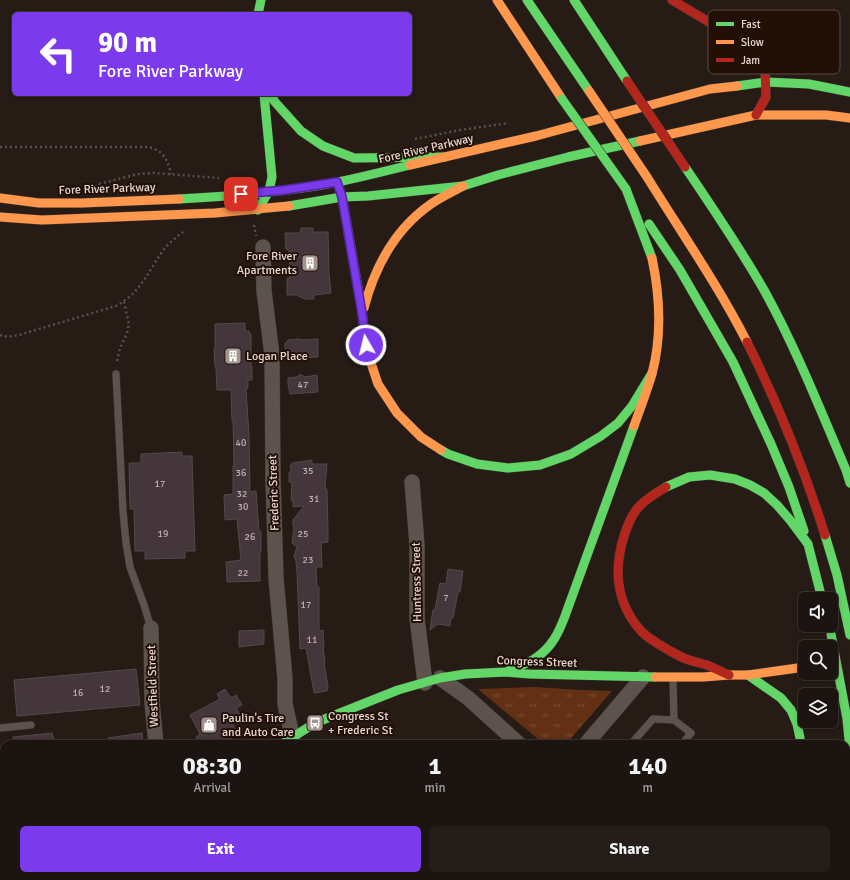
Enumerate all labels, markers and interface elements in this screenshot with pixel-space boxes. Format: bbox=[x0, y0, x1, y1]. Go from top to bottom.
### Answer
legend bbox=[708, 10, 840, 74]
text: Fast bbox=[741, 18, 761, 31]
text: 90 m bbox=[98, 26, 157, 60]
icon: left bbox=[32, 28, 84, 80]
text: Slow bbox=[741, 36, 764, 49]
text: Jam bbox=[741, 54, 760, 67]
text: Fore River Parkway bbox=[98, 60, 243, 82]
street label: Fore River Parkway bbox=[377, 131, 475, 167]
pin bbox=[224, 177, 258, 211]
street label: Fore River Parkway bbox=[58, 180, 156, 198]
icon: arrive bbox=[230, 183, 252, 205]
place label: Fore River Apartments bbox=[237, 249, 298, 278]
building icon: Fore River Apartments bbox=[300, 253, 320, 273]
position arrow bbox=[345, 324, 387, 366]
building icon: Logan Place bbox=[223, 346, 243, 366]
place label: Logan Place bbox=[246, 349, 308, 364]
house number: 47 bbox=[298, 379, 308, 391]
house number: 40 bbox=[236, 437, 246, 449]
street label: Frederic Street bbox=[265, 455, 283, 531]
house number: 35 bbox=[303, 465, 313, 477]
house number: 36 bbox=[236, 467, 246, 479]
house number: 17 bbox=[155, 478, 165, 490]
house number: 32 bbox=[237, 488, 247, 500]
house number: 31 bbox=[309, 493, 319, 505]
house number: 30 bbox=[238, 501, 248, 513]
house number: 19 bbox=[158, 528, 168, 540]
house number: 25 bbox=[298, 528, 308, 540]
house number: 26 bbox=[245, 531, 255, 543]
street label: Huntress Street bbox=[409, 542, 425, 622]
house number: 23 bbox=[303, 554, 313, 566]
house number: 22 bbox=[238, 567, 248, 579]
house number: 7 bbox=[443, 592, 449, 604]
map controls bbox=[798, 592, 838, 728]
button: sound bbox=[798, 592, 838, 632]
house number: 17 bbox=[301, 599, 311, 611]
house number: 11 bbox=[307, 634, 317, 646]
button: search bbox=[798, 640, 838, 680]
street label: Westfield Street bbox=[144, 645, 162, 727]
street label: Congress Street bbox=[496, 653, 578, 671]
house number: 12 bbox=[100, 683, 110, 695]
house number: 16 bbox=[73, 687, 83, 699]
button: layers bbox=[798, 688, 838, 728]
place label: Congress St + Frederic St bbox=[328, 709, 393, 738]
place label: Paulin's Tire and Auto Care bbox=[222, 711, 294, 740]
bus stop icon: Congress St + Frederic St bbox=[305, 713, 325, 733]
shop icon: Paulin's Tire and Auto Care bbox=[199, 715, 219, 735]
text: 08:30 bbox=[183, 751, 242, 781]
text: 1 bbox=[429, 751, 441, 781]
text: 140 bbox=[628, 751, 667, 781]
text: Arrival bbox=[194, 780, 231, 796]
text: min bbox=[425, 780, 446, 796]
text: m bbox=[643, 780, 653, 796]
button: Exit bbox=[20, 826, 421, 872]
button: Share bbox=[429, 826, 830, 872]

